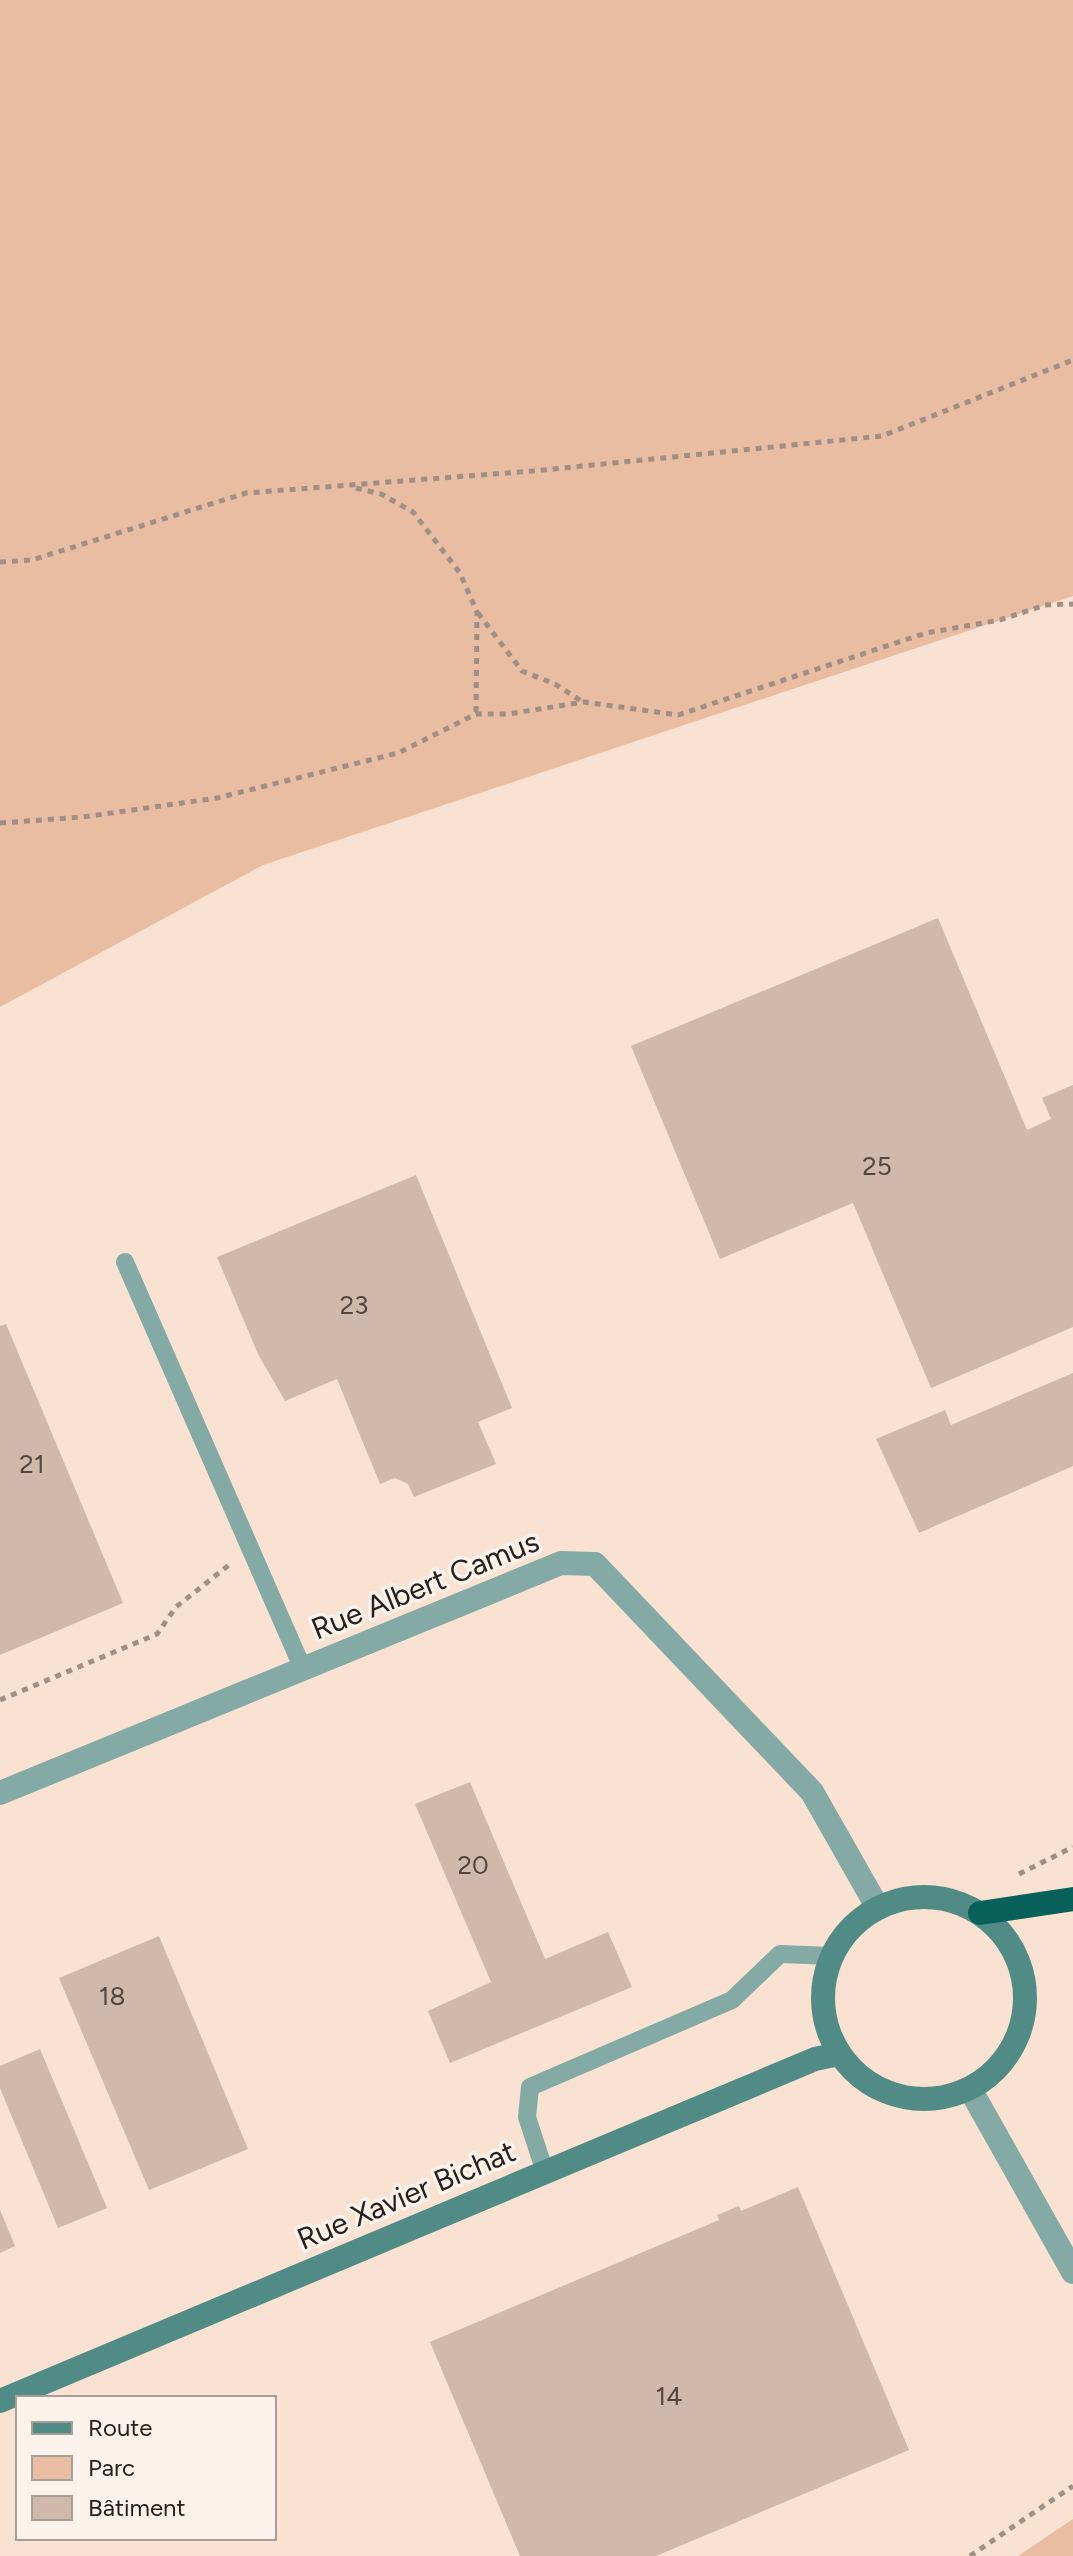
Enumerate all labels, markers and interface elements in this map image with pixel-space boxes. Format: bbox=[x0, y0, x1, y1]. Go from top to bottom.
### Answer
house number: 25 bbox=[862, 1150, 892, 1182]
house number: 23 bbox=[340, 1289, 368, 1321]
house number: 21 bbox=[19, 1448, 45, 1480]
street label: Rue Albert Camus bbox=[306, 1522, 544, 1648]
house number: 20 bbox=[457, 1849, 489, 1881]
house number: 18 bbox=[99, 1980, 125, 2012]
street label: Rue Xavier Bichat bbox=[291, 2132, 521, 2258]
house number: 14 bbox=[656, 2380, 682, 2412]
legend bbox=[16, 2396, 276, 2540]
text: Route bbox=[88, 2413, 152, 2442]
text: Parc bbox=[88, 2453, 135, 2482]
text: Bâtiment bbox=[88, 2493, 186, 2522]

